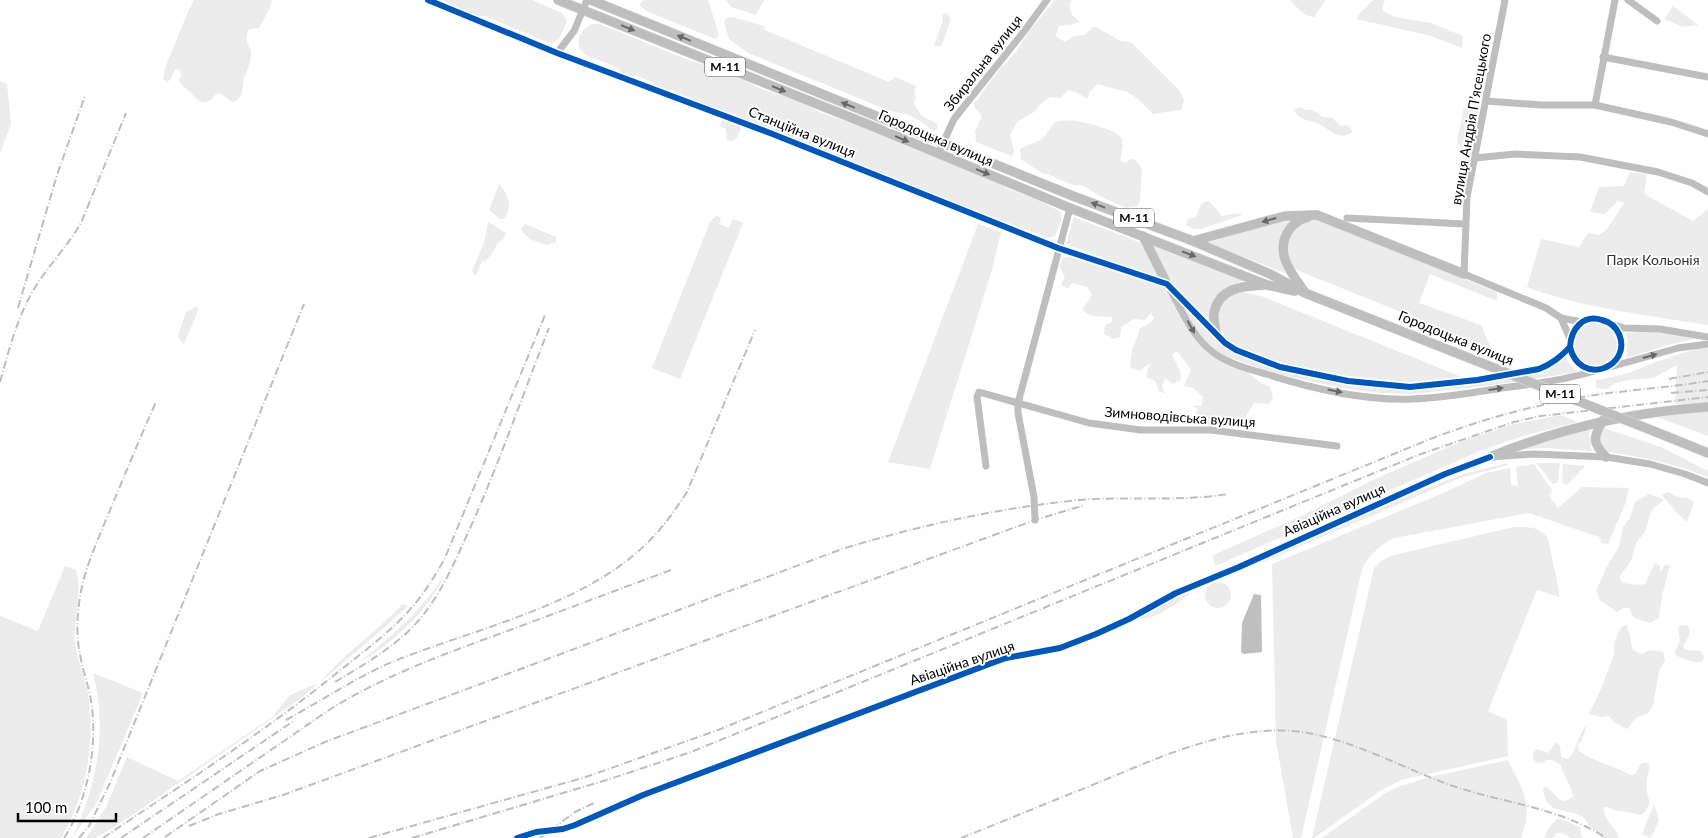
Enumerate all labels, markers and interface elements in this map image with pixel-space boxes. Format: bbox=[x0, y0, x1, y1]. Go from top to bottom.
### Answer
street label: Збиральна вулиця bbox=[940, 11, 1025, 114]
one-way arrow bbox=[621, 25, 636, 32]
street label: вулиця Андрія Пʼясецького bbox=[1447, 32, 1494, 206]
one-way arrow bbox=[676, 34, 691, 42]
road number: М-11 bbox=[705, 58, 745, 76]
one-way arrow bbox=[772, 85, 786, 93]
one-way arrow bbox=[841, 100, 855, 108]
street label: Станційна вулиця bbox=[746, 102, 858, 161]
street label: Городоцька вулиця bbox=[876, 106, 996, 169]
one-way arrow bbox=[895, 135, 909, 143]
one-way arrow bbox=[976, 169, 990, 177]
one-way arrow bbox=[1091, 201, 1106, 208]
road number: М-11 bbox=[1114, 208, 1154, 228]
one-way arrow bbox=[1261, 217, 1276, 225]
one-way arrow bbox=[1182, 250, 1196, 258]
park label: Парк Кольонія bbox=[1606, 251, 1700, 268]
street label: Городоцька вулиця bbox=[1396, 307, 1516, 368]
one-way arrow bbox=[1187, 320, 1195, 335]
one-way arrow bbox=[1643, 351, 1658, 359]
road number: М-11 bbox=[1540, 384, 1580, 404]
one-way arrow bbox=[1488, 385, 1504, 393]
one-way arrow bbox=[1327, 387, 1343, 395]
street label: Зимноводівська вулиця bbox=[1104, 403, 1256, 430]
street label: Авіаційна вулиця bbox=[1280, 479, 1387, 540]
street label: Авіаційна вулиця bbox=[907, 637, 1017, 688]
scale bar bbox=[18, 790, 115, 822]
text: 100 m bbox=[25, 798, 67, 816]

